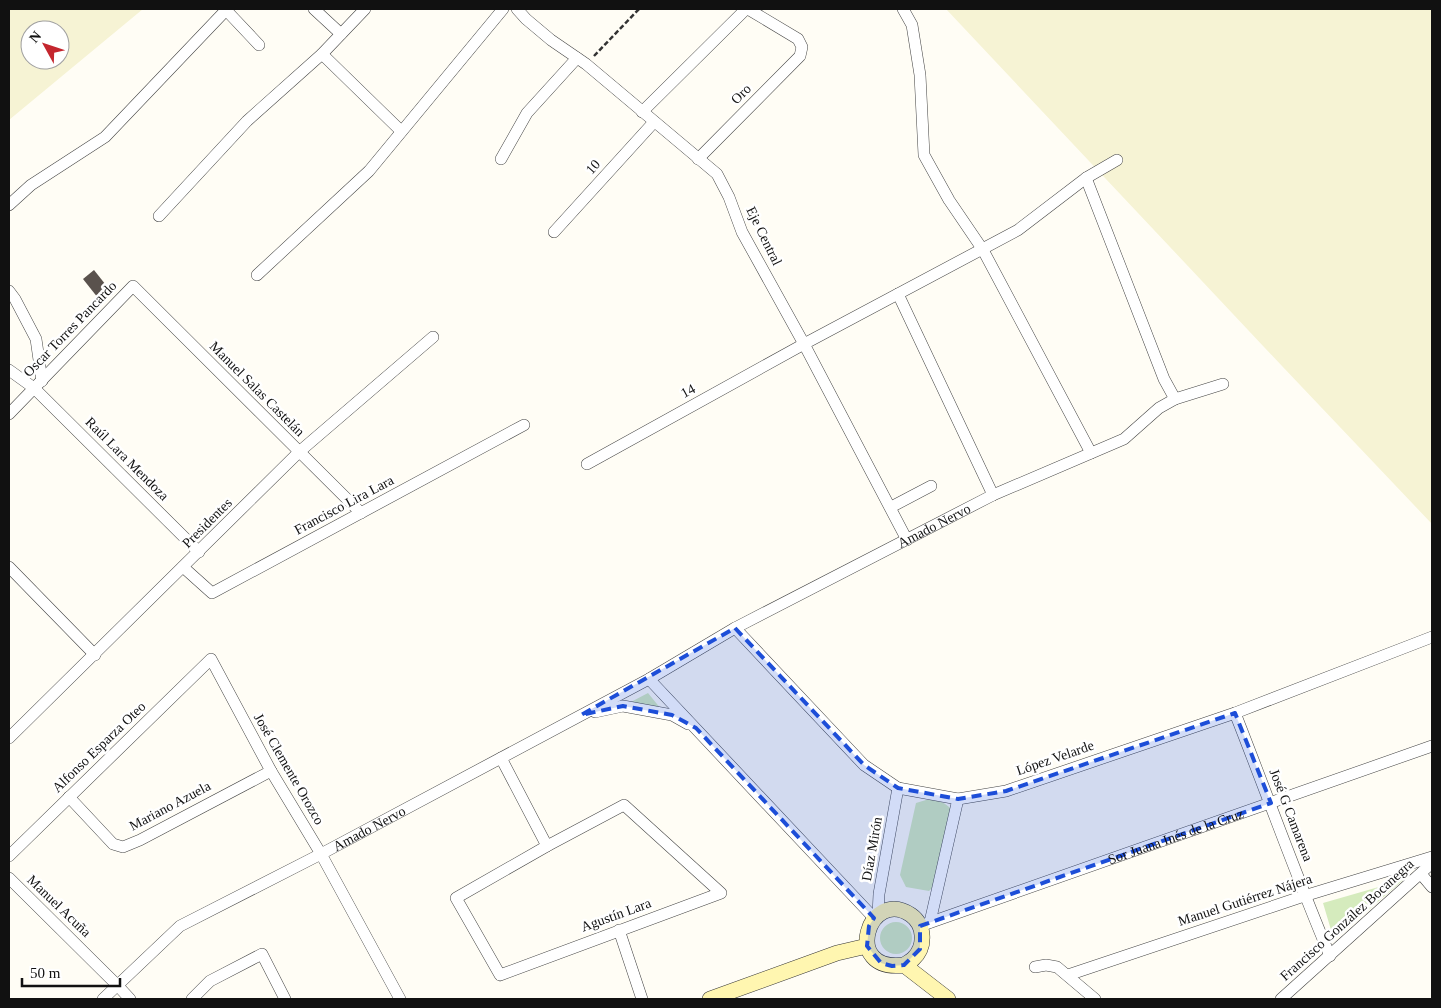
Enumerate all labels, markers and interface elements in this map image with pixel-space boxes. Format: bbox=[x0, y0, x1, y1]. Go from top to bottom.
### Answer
north arrow bbox=[20, 20, 70, 70]
text: N bbox=[26, 28, 44, 46]
street label: Oro bbox=[728, 81, 754, 107]
street label: 10 bbox=[583, 157, 603, 177]
street label: Eje Central bbox=[743, 204, 785, 268]
street label: Oscar Torres Pancardo bbox=[20, 278, 120, 380]
street label: Manuel Salas Castelán bbox=[207, 339, 307, 439]
street label: 14 bbox=[678, 381, 698, 401]
street label: Raúl Lara Mendoza bbox=[82, 414, 172, 504]
street label: Francisco Lira Lara bbox=[292, 472, 397, 538]
street label: Presidentes bbox=[179, 495, 235, 551]
street label: Amado Nervo bbox=[895, 501, 973, 550]
street label: Alfonso Esparza Oteo bbox=[49, 699, 149, 795]
street label: José Clemente Orozco bbox=[251, 711, 327, 827]
street label: López Velarde bbox=[1014, 738, 1096, 778]
street label: José G Camarena bbox=[1266, 767, 1316, 864]
street label: Mariano Azuela bbox=[127, 778, 214, 834]
street label: Amado Nervo bbox=[330, 803, 408, 854]
street label: Sor Juana Inés de la Cruz bbox=[1106, 805, 1245, 867]
street label: Díaz Mirón bbox=[859, 816, 885, 882]
street label: Francisco González Bocanegra bbox=[1277, 856, 1417, 984]
street label: Manuel Gutiérrez Nájera bbox=[1176, 871, 1315, 929]
street label: Manuel Acuña bbox=[24, 872, 94, 940]
street label: Agustín Lara bbox=[579, 895, 654, 935]
scale bar bbox=[22, 956, 120, 988]
text: 50 m bbox=[30, 965, 61, 981]

